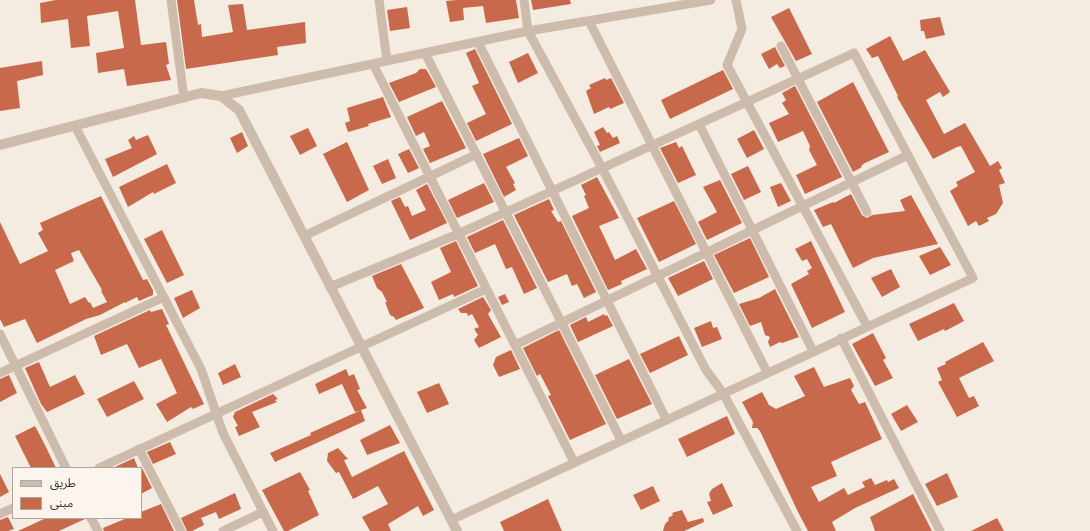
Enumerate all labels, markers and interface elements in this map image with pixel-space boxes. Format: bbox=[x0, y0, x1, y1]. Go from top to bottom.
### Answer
legend bbox=[12, 467, 142, 519]
text: طريق bbox=[50, 476, 76, 489]
text: مبنى bbox=[50, 496, 73, 509]

